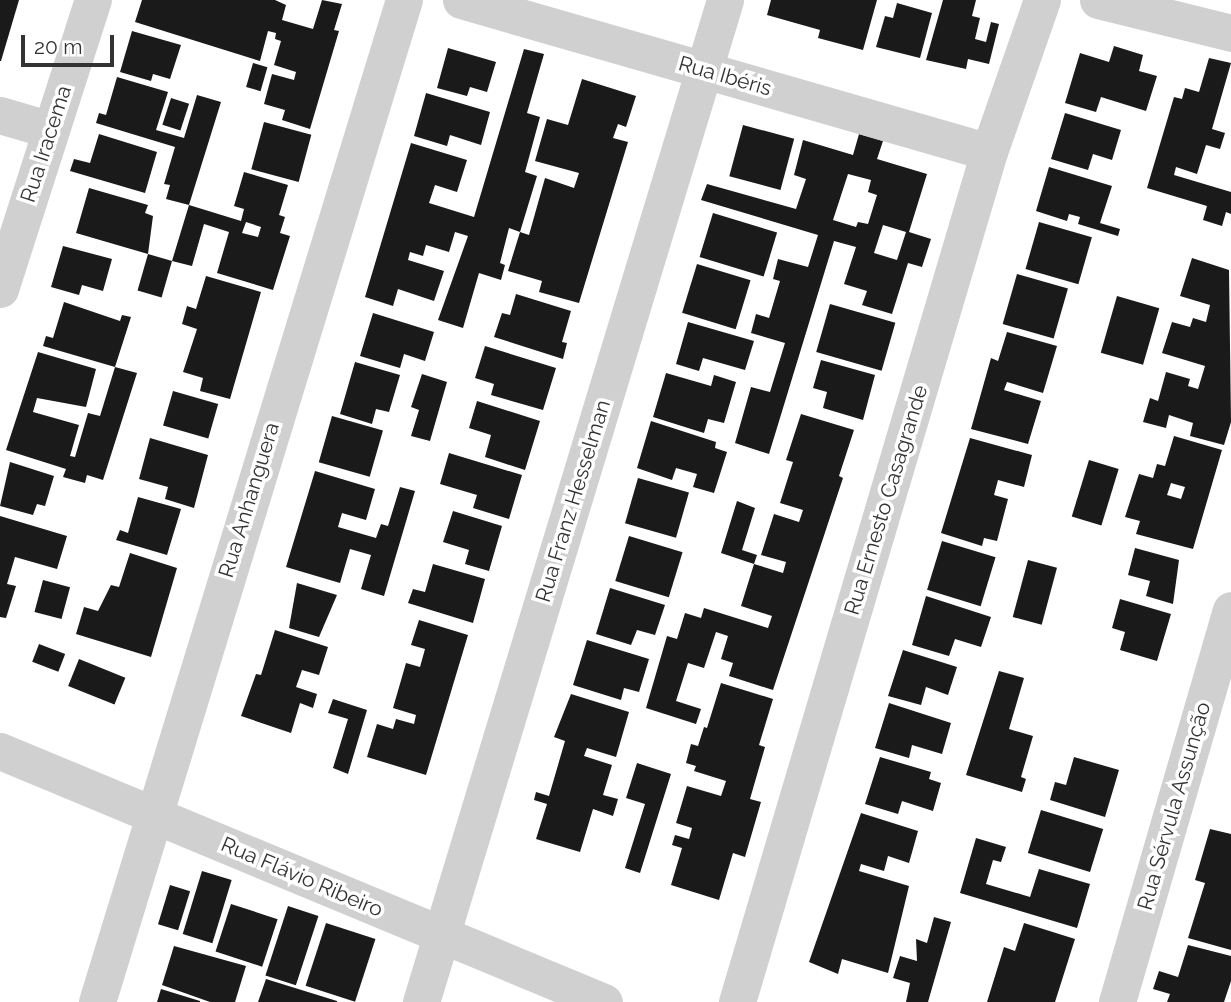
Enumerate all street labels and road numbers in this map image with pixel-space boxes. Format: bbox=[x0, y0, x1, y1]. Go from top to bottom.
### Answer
street label: Rua Ibéris bbox=[676, 51, 774, 101]
street label: Rua Iracema bbox=[15, 82, 77, 206]
street label: Rua Ernesto Casagrande bbox=[839, 382, 933, 618]
street label: Rua Franz Hesselman bbox=[530, 397, 616, 605]
street label: Rua Anhanguera bbox=[213, 419, 285, 581]
street label: Rua Sérvula Assunção bbox=[1132, 699, 1216, 913]
street label: Rua Flávio Ribeiro bbox=[217, 832, 387, 922]

